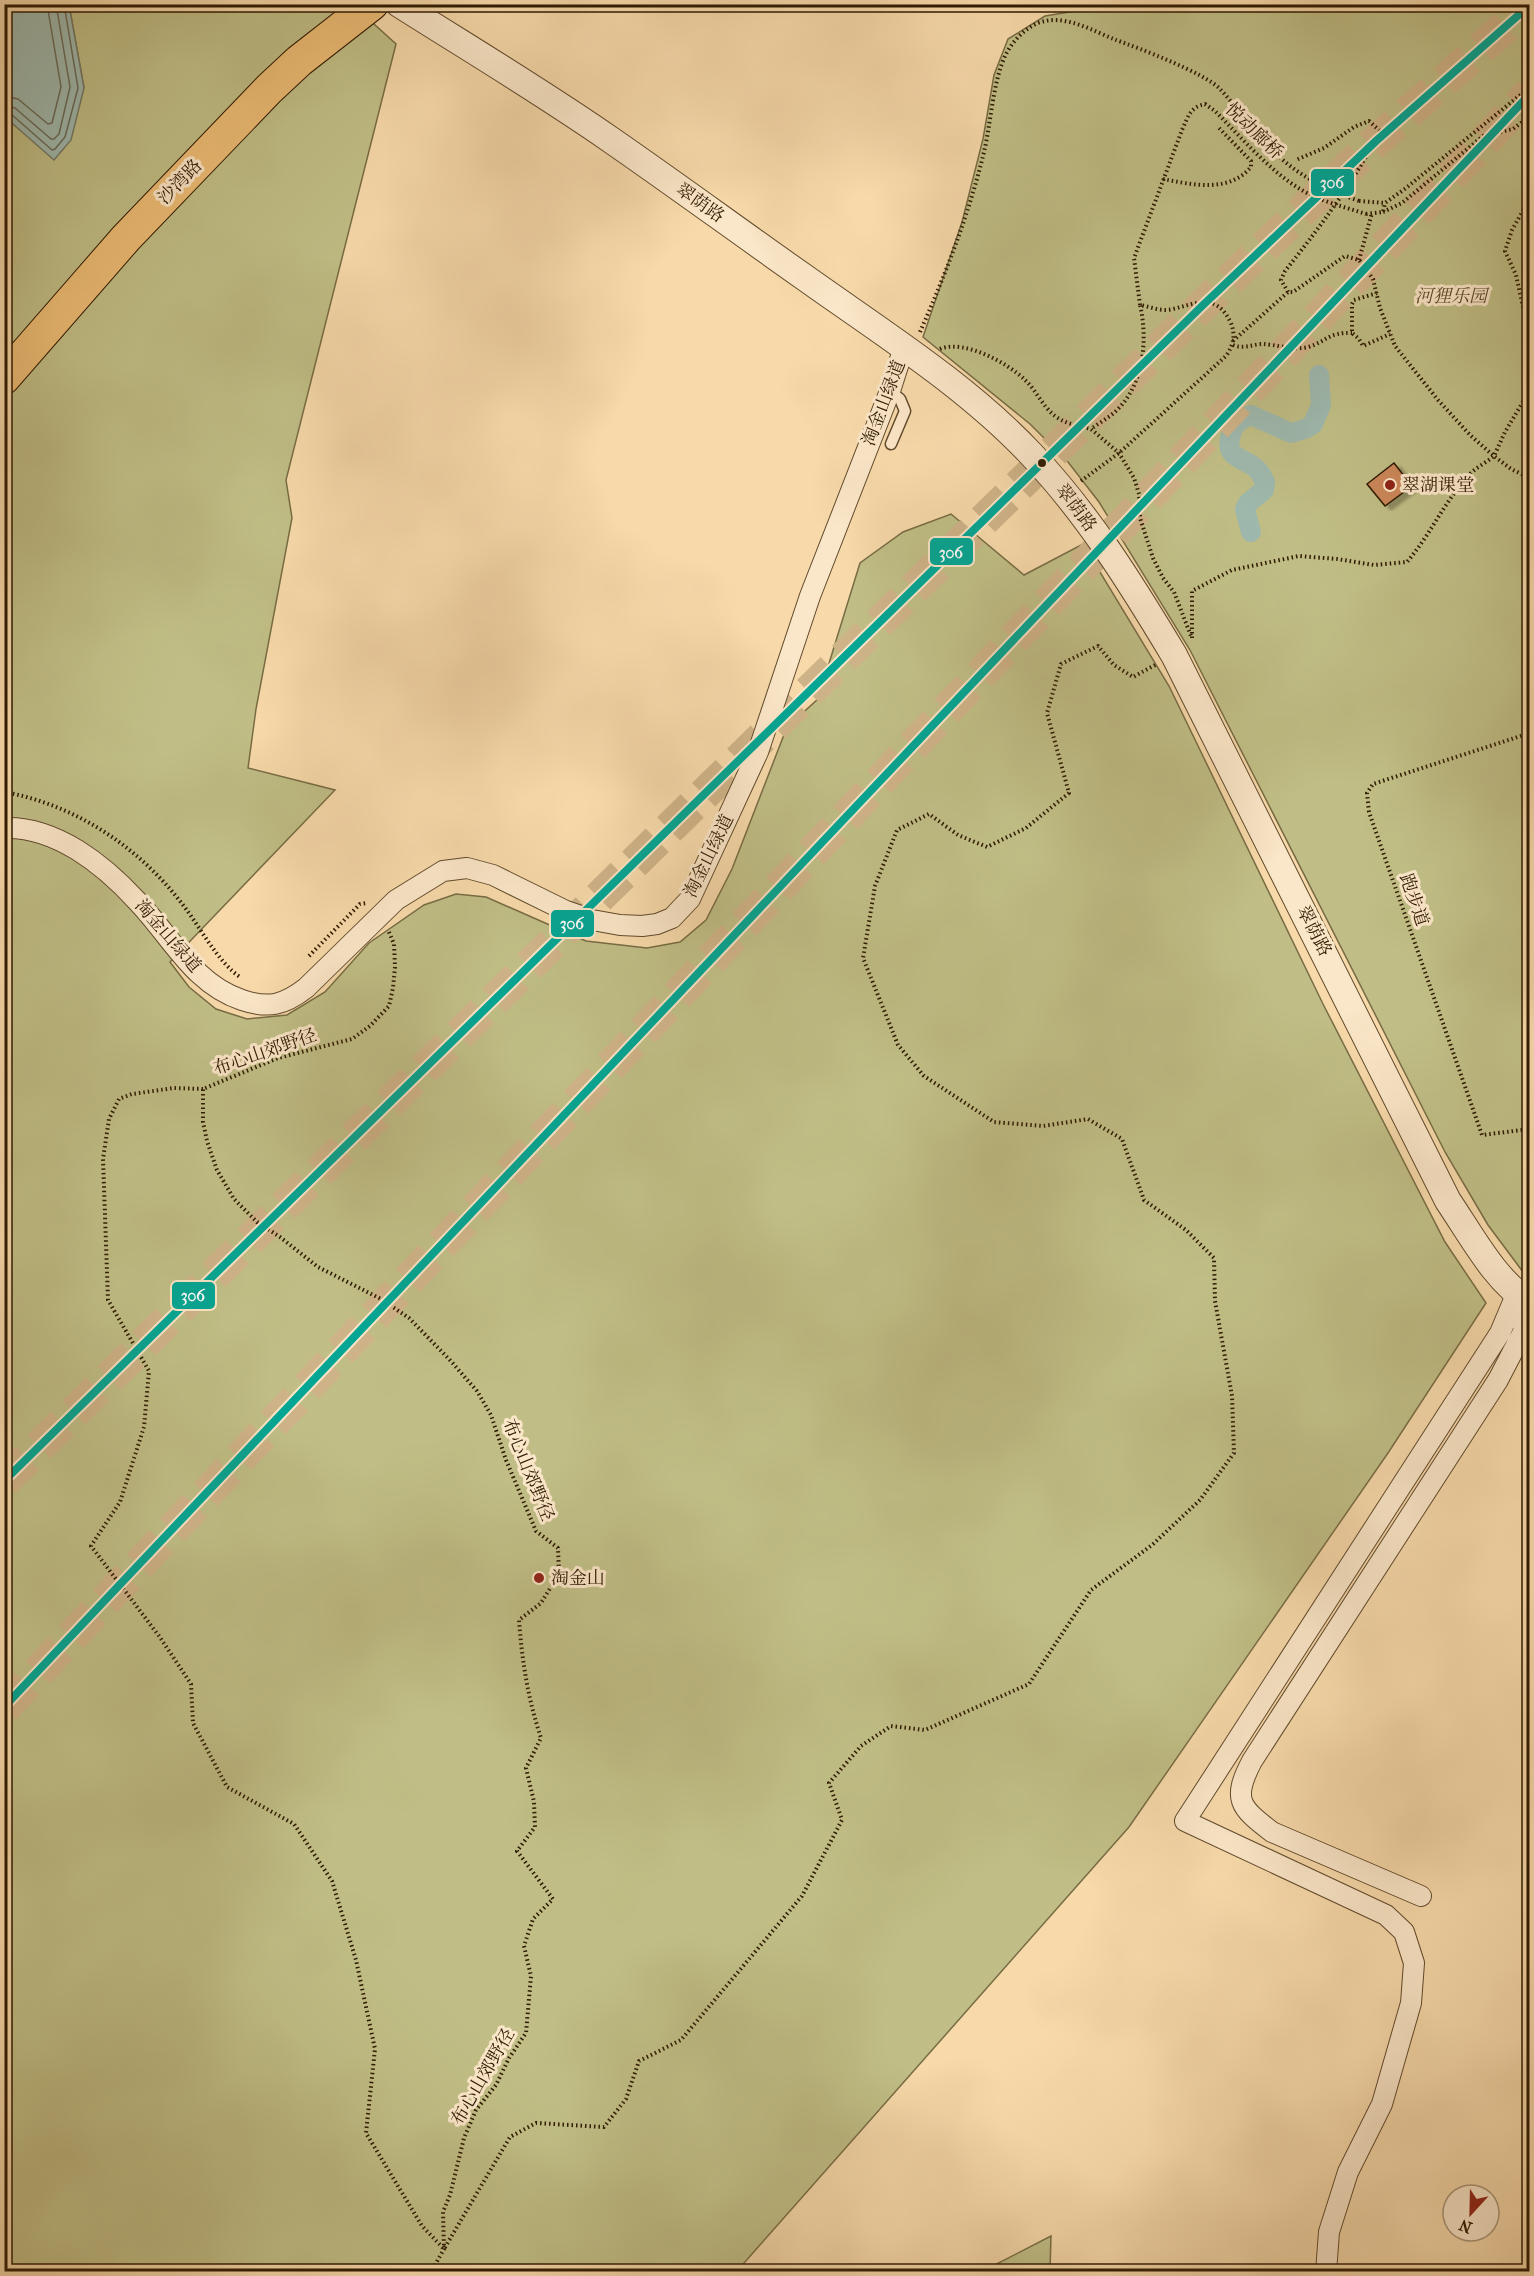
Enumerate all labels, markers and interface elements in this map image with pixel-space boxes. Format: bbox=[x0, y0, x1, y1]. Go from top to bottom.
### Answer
street label: 悦动廊桥 bbox=[1221, 98, 1287, 164]
street label: 沙湾路 bbox=[154, 155, 206, 209]
line badge: 306 bbox=[1310, 168, 1355, 197]
text: 306 bbox=[1320, 173, 1344, 193]
street label: 翠荫路 bbox=[672, 179, 728, 227]
park label: 河狸乐园 bbox=[1415, 286, 1490, 307]
street label: 淘金山绿道 bbox=[858, 357, 910, 449]
unlabelled marker bbox=[1036, 457, 1048, 469]
place label: 翠湖课堂 bbox=[1402, 475, 1474, 496]
marker: 翠湖课堂 bbox=[1383, 478, 1397, 492]
street label: 翠荫路 bbox=[1051, 480, 1101, 536]
line badge: 306 bbox=[929, 537, 974, 566]
text: 306 bbox=[939, 543, 963, 563]
street label: 淘金山绿道 bbox=[680, 811, 738, 901]
street label: 跑步道 bbox=[1395, 871, 1433, 929]
street label: 淘金山绿道 bbox=[131, 895, 205, 977]
street label: 翠荫路 bbox=[1292, 902, 1336, 960]
line badge: 306 bbox=[550, 909, 595, 938]
text: 306 bbox=[560, 914, 584, 934]
street label: 布心山郊野径 bbox=[211, 1024, 319, 1080]
line badge: 306 bbox=[171, 1281, 216, 1310]
text: 306 bbox=[181, 1286, 205, 1306]
street label: 布心山郊野径 bbox=[498, 1416, 558, 1524]
place label: 淘金山 bbox=[551, 1568, 605, 1589]
marker: 淘金山 bbox=[532, 1571, 546, 1585]
street label: 布心山郊野径 bbox=[447, 2025, 519, 2129]
north arrow bbox=[1441, 2183, 1501, 2243]
text: N bbox=[1456, 2215, 1475, 2238]

